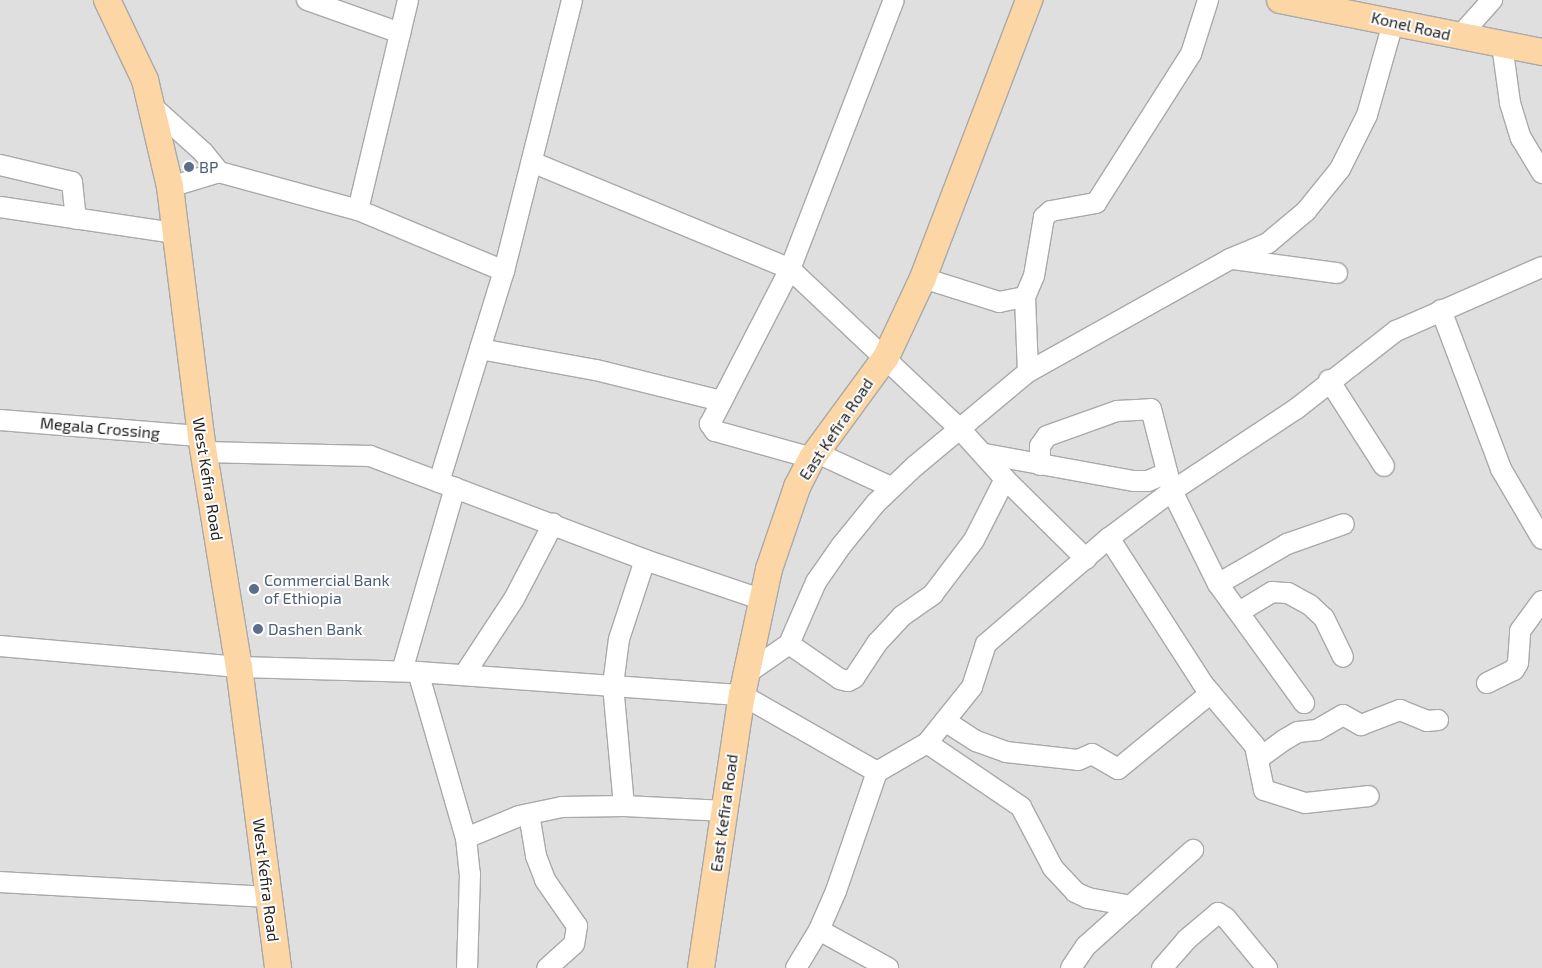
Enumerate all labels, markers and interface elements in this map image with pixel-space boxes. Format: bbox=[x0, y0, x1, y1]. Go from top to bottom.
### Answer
street label: Konel Road bbox=[1369, 7, 1453, 45]
place label: BP bbox=[199, 157, 218, 177]
marker: BP bbox=[183, 161, 195, 173]
street label: East Kefira Road bbox=[795, 374, 877, 484]
street label: Megala Crossing bbox=[39, 413, 161, 443]
street label: West Kefira Road bbox=[189, 416, 227, 542]
place label: Commercial Bank of Ethiopia bbox=[264, 570, 390, 608]
marker: Commercial Bank of Ethiopia bbox=[248, 583, 260, 595]
place label: Dashen Bank bbox=[268, 619, 362, 639]
marker: Dashen Bank bbox=[252, 623, 264, 635]
street label: East Kefira Road bbox=[706, 753, 742, 873]
street label: West Kefira Road bbox=[249, 817, 283, 943]

